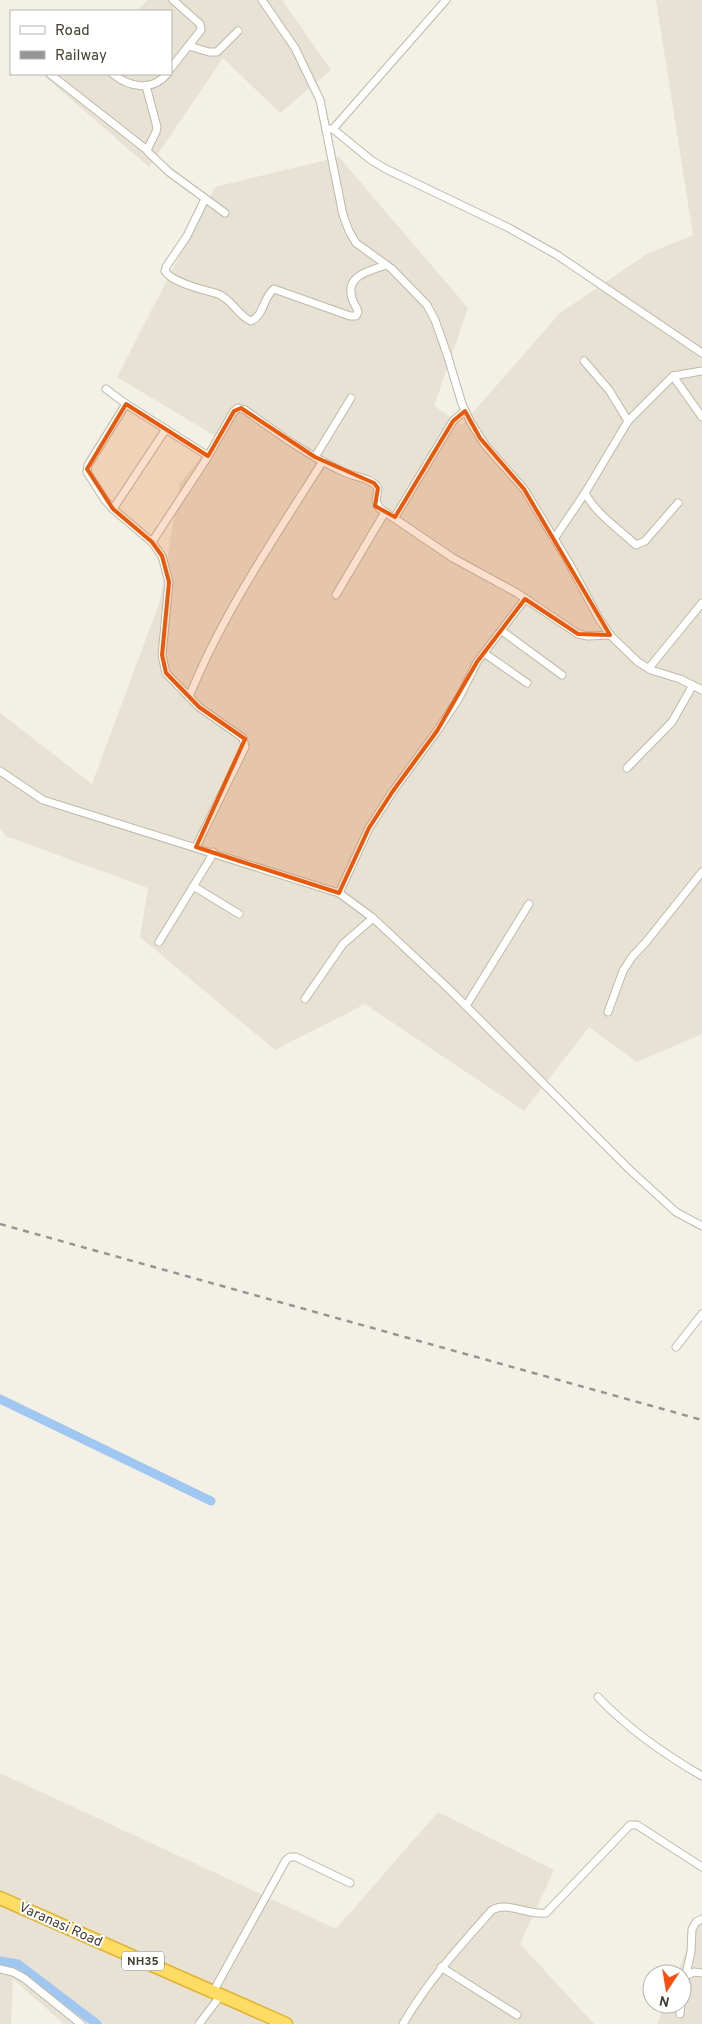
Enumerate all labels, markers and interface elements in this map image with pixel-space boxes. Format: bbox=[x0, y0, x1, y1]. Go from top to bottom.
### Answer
legend bbox=[10, 10, 172, 75]
text: Road bbox=[55, 22, 90, 41]
text: Railway bbox=[55, 47, 107, 66]
street label: Varanasi Road bbox=[16, 1899, 105, 1951]
road number: NH35 bbox=[122, 1952, 164, 1970]
north arrow bbox=[642, 1964, 692, 2014]
text: N bbox=[658, 1991, 671, 2010]

